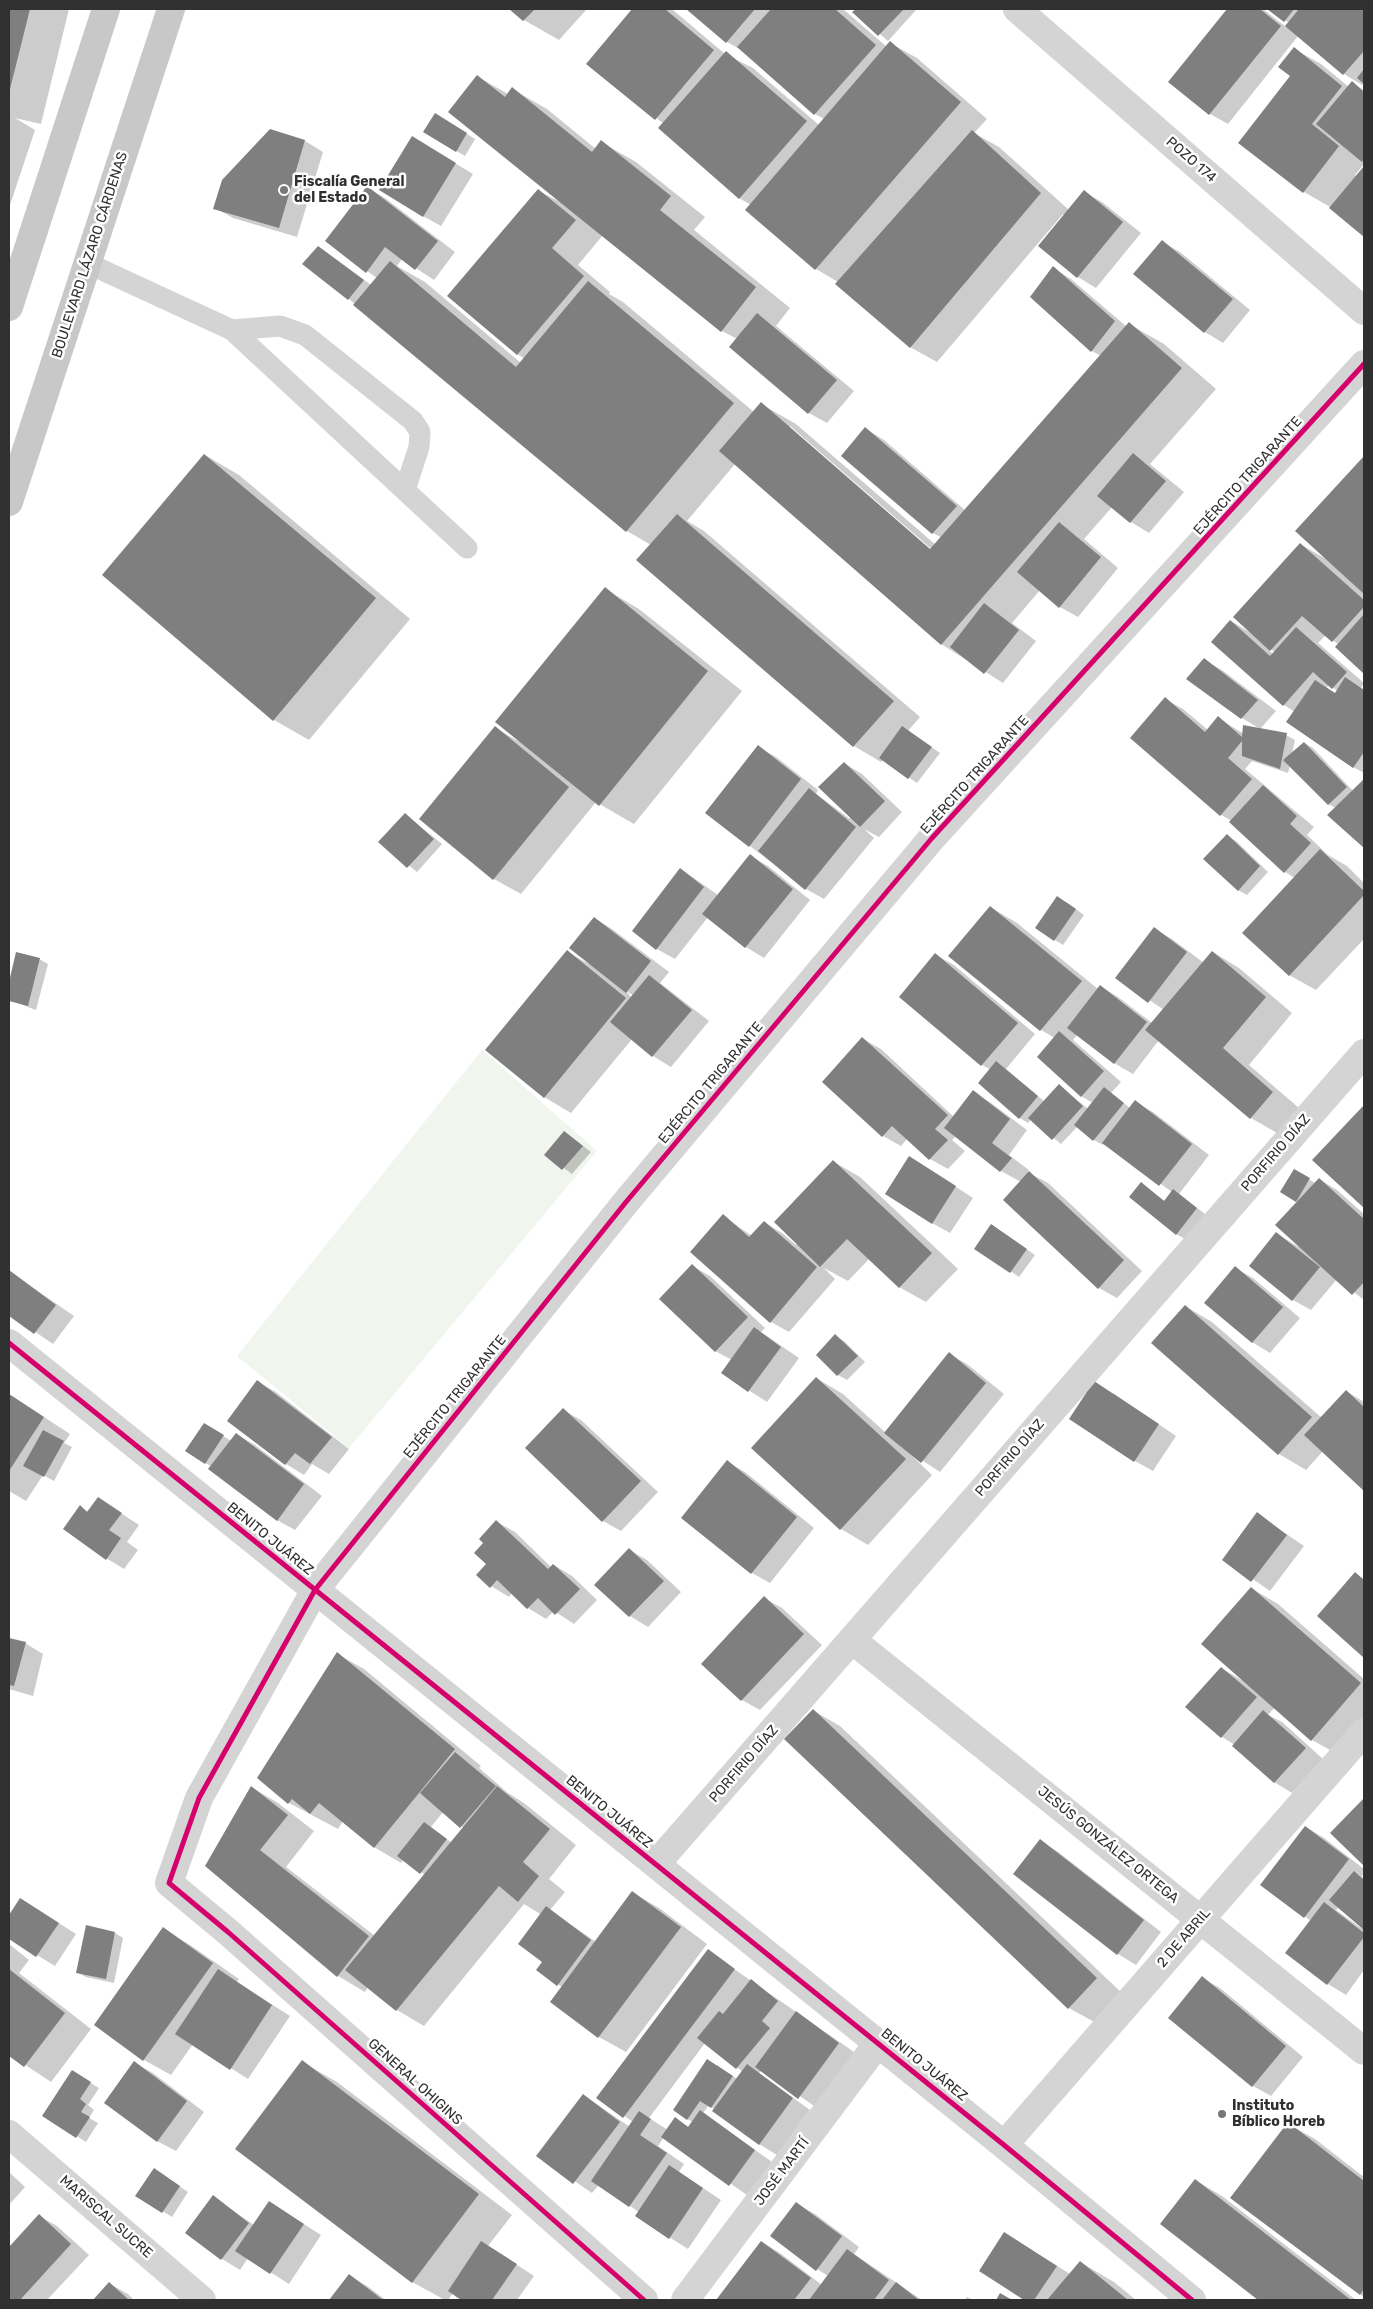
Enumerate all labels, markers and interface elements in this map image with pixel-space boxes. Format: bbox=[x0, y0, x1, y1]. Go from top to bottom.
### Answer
street label: POZO 174 bbox=[1162, 134, 1220, 186]
street label: BOULEVARD LÁZARO CÁRDENAS bbox=[49, 150, 131, 360]
place label: Fiscalía General del Estado bbox=[294, 174, 404, 206]
marker: Fiscalía General del Estado bbox=[278, 184, 290, 196]
street label: EJÉRCITO TRIGARANTE bbox=[1190, 413, 1306, 539]
street label: EJÉRCITO TRIGARANTE bbox=[917, 712, 1033, 838]
street label: EJÉRCITO TRIGARANTE bbox=[655, 1019, 767, 1147]
street label: PORFIRIO DÍAZ bbox=[1238, 1111, 1314, 1195]
street label: EJÉRCITO TRIGARANTE bbox=[400, 1332, 510, 1462]
street label: PORFIRIO DÍAZ bbox=[972, 1416, 1048, 1500]
street label: BENITO JUÁREZ bbox=[223, 1499, 317, 1579]
street label: PORFIRIO DÍAZ bbox=[706, 1722, 782, 1806]
street label: BENITO JUÁREZ bbox=[562, 1772, 656, 1852]
street label: JESÚS GONZÁLEZ ORTEGA bbox=[1034, 1783, 1182, 1907]
street label: 2 DE ABRIL bbox=[1154, 1905, 1214, 1971]
street label: BENITO JUÁREZ bbox=[877, 2025, 971, 2105]
street label: GENERAL OHIGINS bbox=[364, 2035, 466, 2129]
place label: Instituto Bíblico Horeb bbox=[1232, 2098, 1325, 2130]
marker: Instituto Bíblico Horeb bbox=[1216, 2108, 1228, 2120]
street label: JOSÉ MARTÍ bbox=[751, 2135, 813, 2209]
street label: MARISCAL SUCRE bbox=[56, 2172, 156, 2262]

